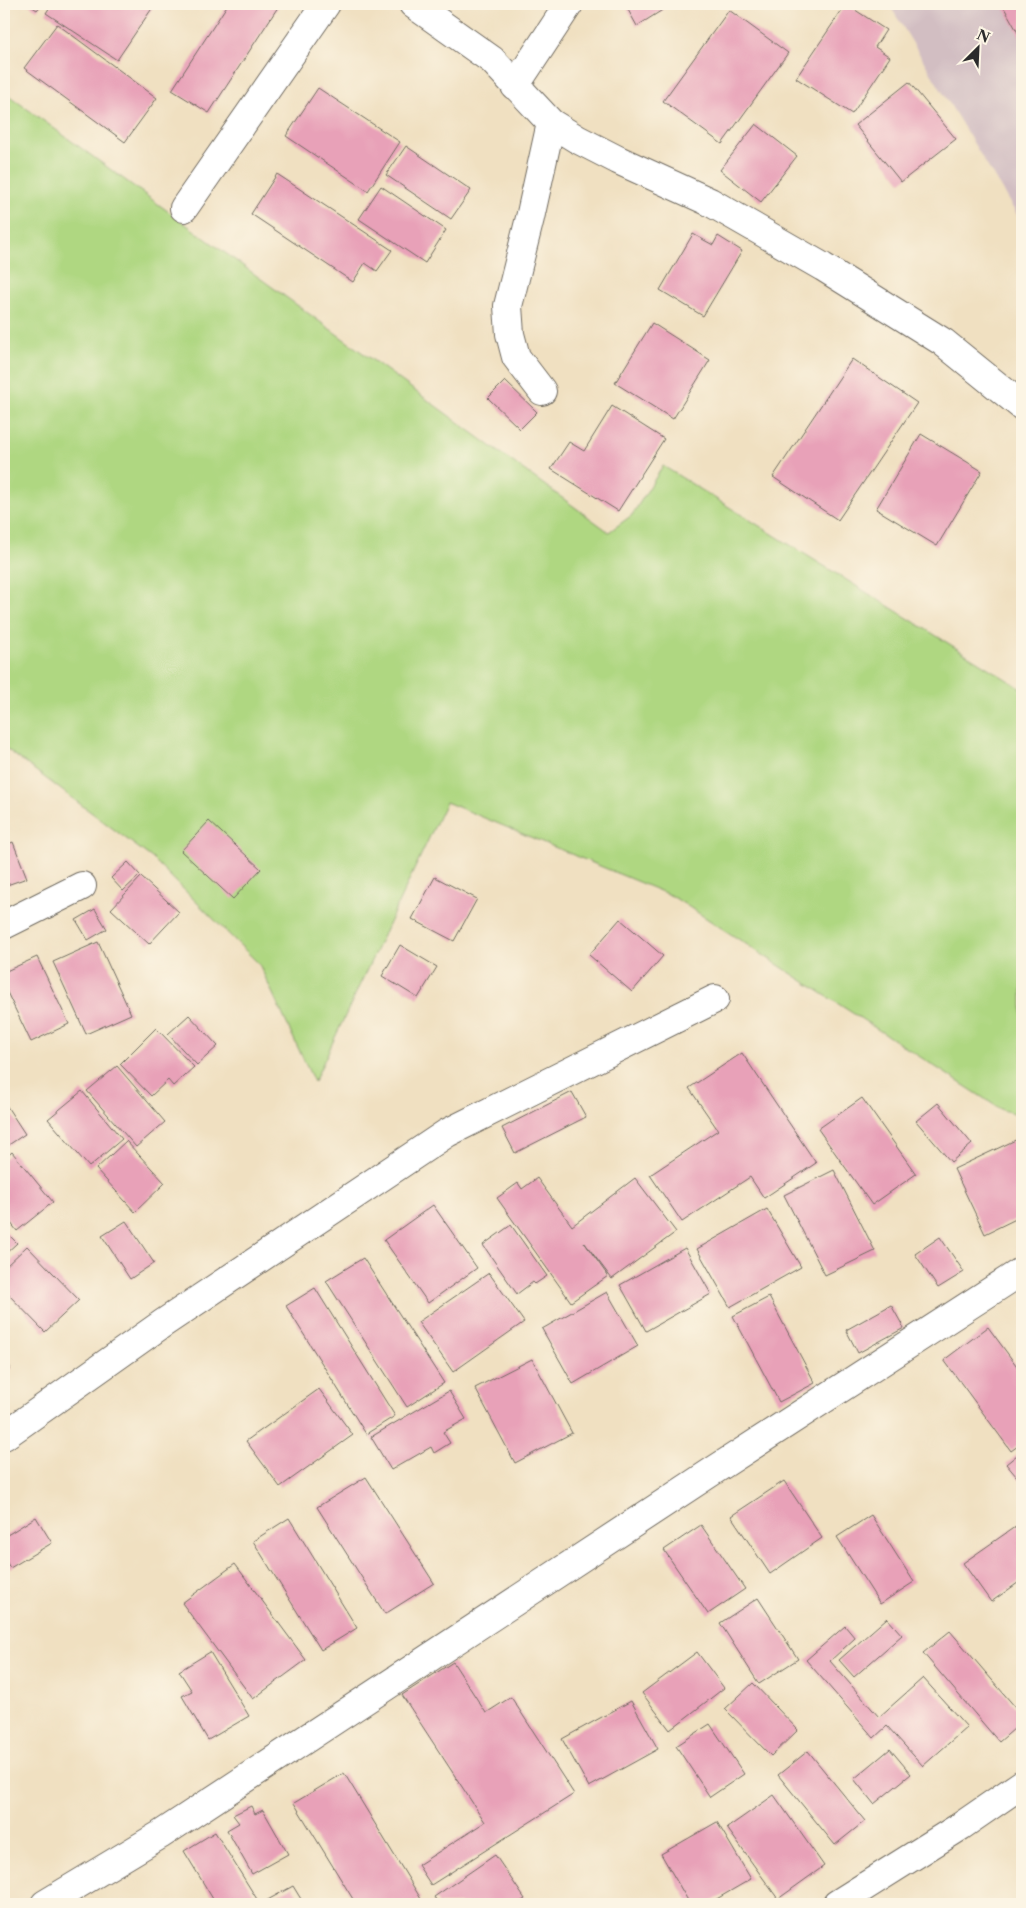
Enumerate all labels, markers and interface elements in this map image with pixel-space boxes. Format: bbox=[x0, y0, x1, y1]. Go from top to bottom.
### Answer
north arrow bbox=[954, 22, 1004, 72]
text: N bbox=[974, 25, 993, 47]

